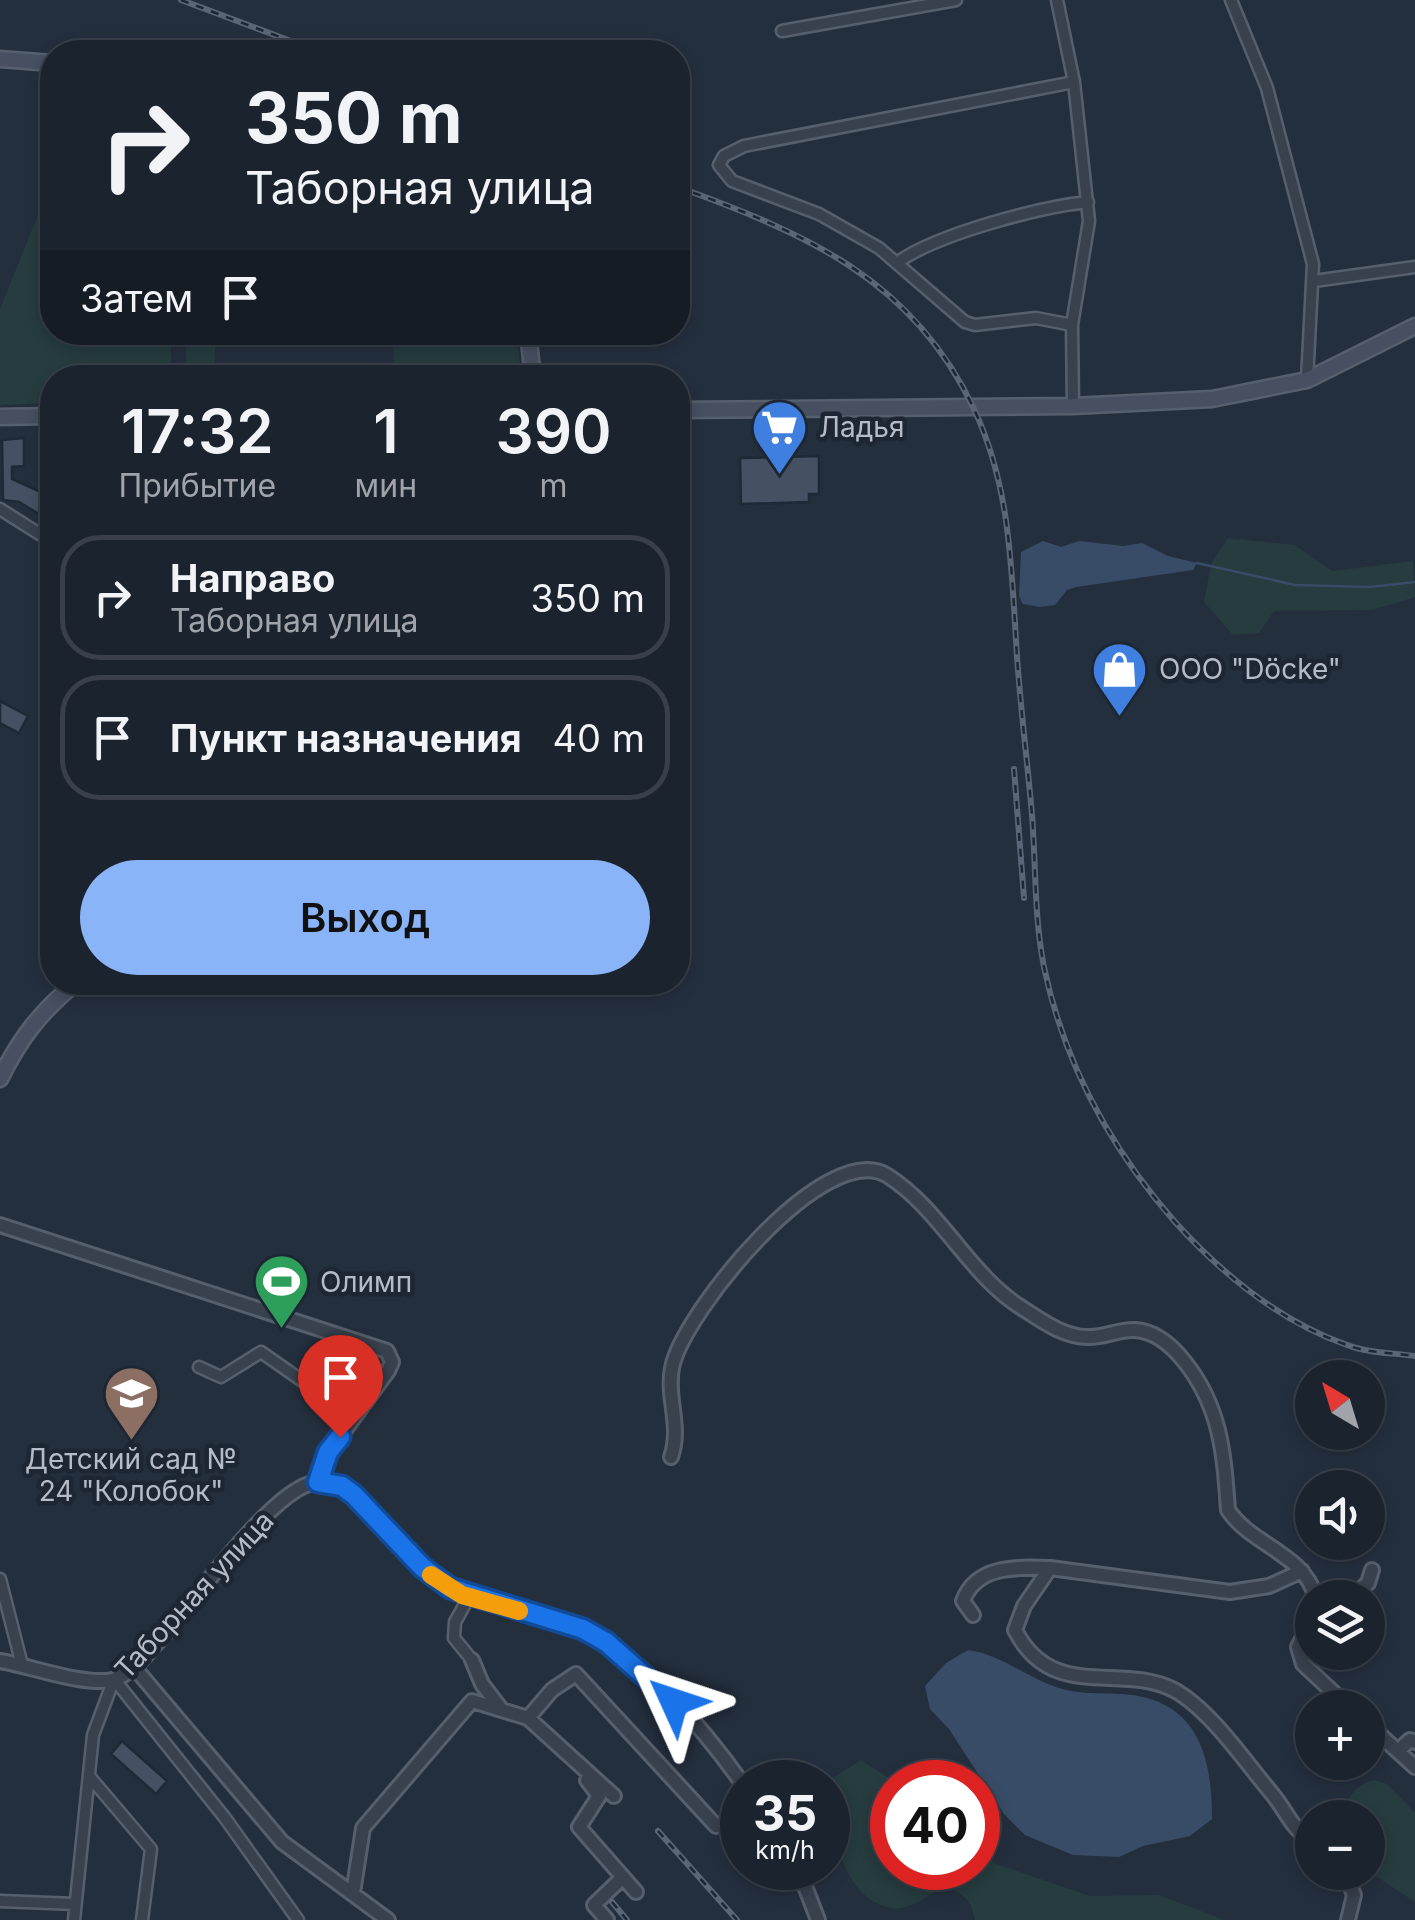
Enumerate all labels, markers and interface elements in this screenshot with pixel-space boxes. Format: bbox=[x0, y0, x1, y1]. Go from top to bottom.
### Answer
text: 350 m bbox=[245, 75, 463, 160]
icon: right bbox=[80, 80, 210, 210]
text: Таборная улица bbox=[245, 160, 595, 215]
icon: arrive bbox=[213, 270, 268, 325]
text: Затем bbox=[80, 275, 193, 321]
text: 17:32 bbox=[121, 395, 274, 467]
text: 1 bbox=[373, 395, 399, 467]
text: 390 bbox=[495, 395, 612, 467]
supermarket icon: Ладья bbox=[750, 397, 810, 476]
place label: Ладья bbox=[819, 410, 904, 444]
text: Прибытие bbox=[118, 466, 276, 505]
text: мин bbox=[355, 466, 417, 505]
text: m bbox=[540, 466, 568, 505]
text: Направо bbox=[170, 555, 335, 601]
icon: right bbox=[85, 570, 140, 625]
text: 350 m bbox=[530, 575, 645, 621]
text: Таборная улица bbox=[170, 601, 419, 640]
shop icon: ООО "Döcke" bbox=[1090, 639, 1150, 718]
place label: ООО "Döcke" bbox=[1159, 652, 1341, 686]
icon: arrive bbox=[85, 710, 140, 765]
text: Пункт назначения bbox=[170, 715, 522, 761]
text: 40 m bbox=[553, 715, 645, 761]
button: Выход bbox=[80, 860, 650, 975]
sports icon: Олимп bbox=[251, 1252, 311, 1331]
place label: Олимп bbox=[320, 1265, 412, 1299]
pin bbox=[298, 1335, 383, 1438]
icon: arrive bbox=[313, 1350, 368, 1405]
north arrow bbox=[1295, 1360, 1385, 1450]
map controls bbox=[1295, 1360, 1385, 1890]
school or university icon: Детский сад № 24 "Колобок" bbox=[101, 1363, 161, 1442]
place label: Детский сад № 24 "Колобок" bbox=[25, 1442, 237, 1508]
button: sound bbox=[1295, 1470, 1385, 1560]
street label: Таборная улица bbox=[107, 1504, 281, 1686]
button: layers bbox=[1295, 1580, 1385, 1670]
position arrow bbox=[622, 1650, 726, 1754]
button: + bbox=[1295, 1690, 1385, 1780]
speed limit sign: 40 bbox=[870, 1760, 1000, 1890]
text: 35 bbox=[753, 1783, 817, 1843]
button: − bbox=[1295, 1800, 1385, 1890]
text: km/h bbox=[755, 1835, 815, 1865]

